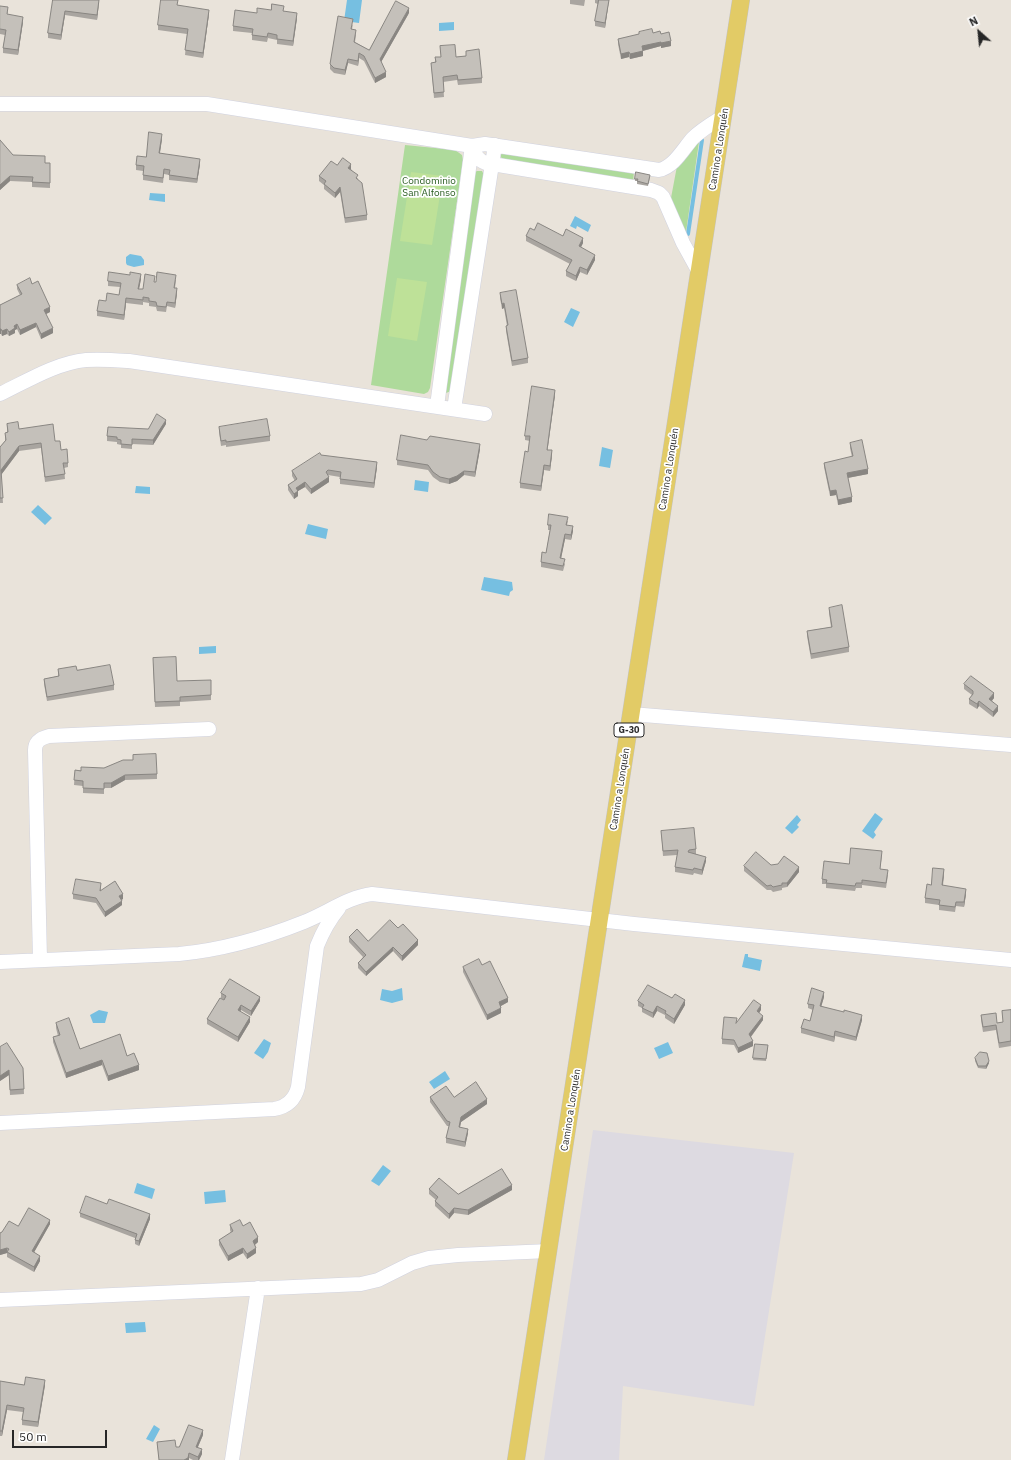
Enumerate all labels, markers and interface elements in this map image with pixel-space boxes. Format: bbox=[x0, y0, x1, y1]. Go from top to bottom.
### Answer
north arrow bbox=[959, 12, 999, 52]
text: N bbox=[967, 13, 980, 29]
street label: Camino a Lonquén bbox=[707, 107, 731, 191]
park label: Condominio San Alfonso bbox=[402, 175, 456, 198]
street label: Camino a Lonquén bbox=[657, 427, 681, 511]
road number: G-30 bbox=[614, 723, 644, 737]
street label: Camino a Lonquén bbox=[608, 747, 632, 831]
street label: Camino a Lonquén bbox=[559, 1068, 583, 1152]
scale bar bbox=[14, 1422, 109, 1448]
text: 50 m bbox=[19, 1429, 47, 1444]

